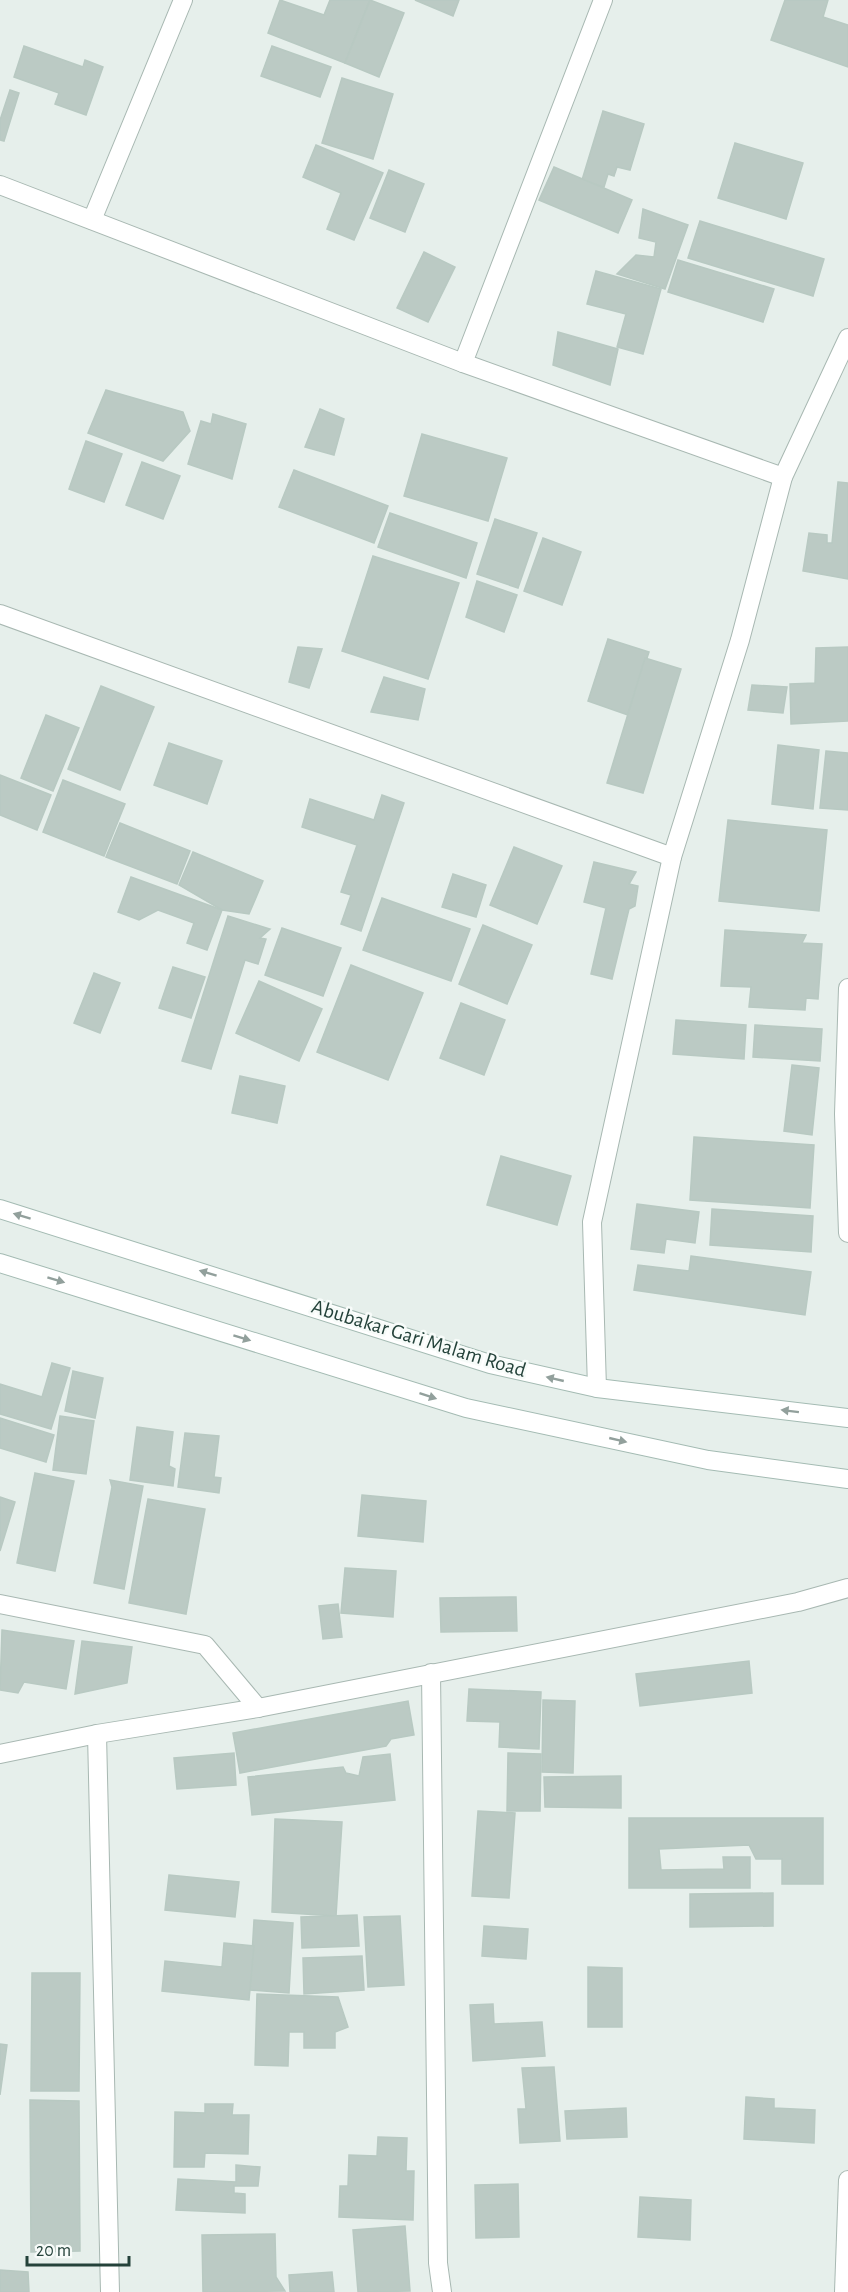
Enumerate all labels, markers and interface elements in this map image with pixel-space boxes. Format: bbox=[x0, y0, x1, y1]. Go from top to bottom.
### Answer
one-way arrow bbox=[13, 1210, 31, 1220]
one-way arrow bbox=[199, 1268, 217, 1278]
one-way arrow bbox=[47, 1276, 65, 1285]
street label: Abubakar Gari Malam Road bbox=[309, 1296, 529, 1381]
one-way arrow bbox=[233, 1334, 251, 1343]
one-way arrow bbox=[546, 1373, 565, 1383]
one-way arrow bbox=[419, 1392, 437, 1401]
one-way arrow bbox=[780, 1407, 799, 1416]
one-way arrow bbox=[609, 1436, 628, 1445]
scale bar bbox=[27, 2229, 129, 2267]
text: 20 m bbox=[36, 2242, 71, 2260]

